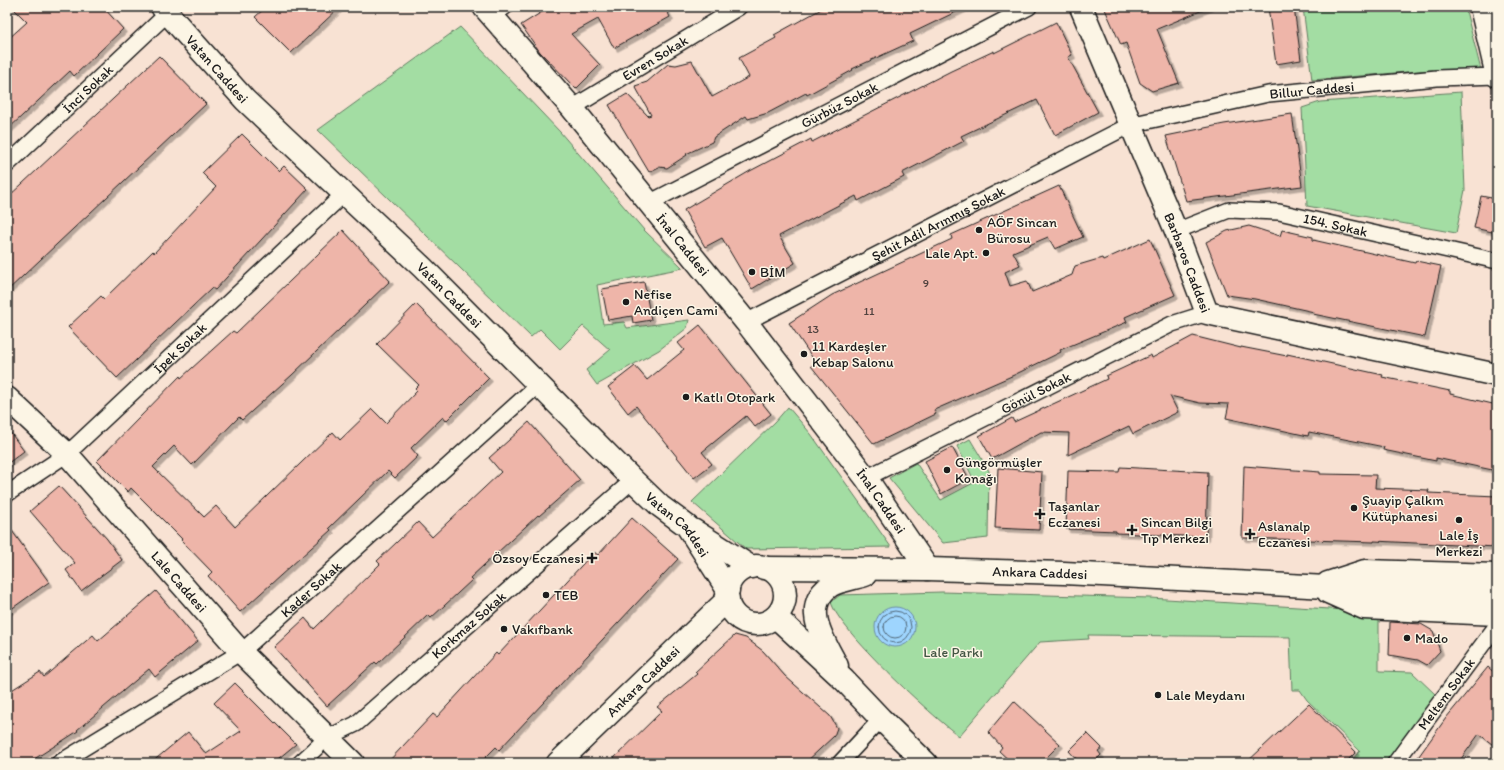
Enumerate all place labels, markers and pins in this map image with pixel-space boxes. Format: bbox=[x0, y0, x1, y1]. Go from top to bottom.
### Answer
place label: AÖF Sincan Bürosu bbox=[987, 214, 1057, 247]
marker: AÖF Sincan Bürosu bbox=[974, 225, 984, 235]
place label: Lale Apt. bbox=[925, 245, 978, 262]
marker: Lale Apt. bbox=[981, 248, 991, 258]
place label: BİM bbox=[760, 264, 786, 281]
marker: BİM bbox=[747, 267, 757, 277]
place label: Nefise Andiçen Cami bbox=[634, 286, 718, 319]
marker: Nefise Andiçen Cami bbox=[621, 297, 631, 307]
place label: 11 Kardeşler Kebap Salonu bbox=[812, 338, 894, 371]
marker: 11 Kardeşler Kebap Salonu bbox=[799, 349, 809, 359]
place label: Katlı Otopark bbox=[694, 389, 776, 406]
marker: Katlı Otopark bbox=[681, 392, 691, 402]
place label: Güngörmüşler Konağı bbox=[955, 454, 1043, 487]
marker: Güngörmüşler Konağı bbox=[942, 465, 952, 475]
place label: Şuayip Çalkın Kütüphanesi bbox=[1362, 492, 1444, 525]
place label: Taşanlar Eczanesi bbox=[1048, 498, 1100, 531]
marker: Şuayip Çalkın Kütüphanesi bbox=[1349, 503, 1359, 513]
marker: Taşanlar Eczanesi bbox=[1035, 509, 1045, 519]
place label: Sincan Bilgi Tıp Merkezi bbox=[1141, 514, 1212, 547]
marker: Lale İş Merkezi bbox=[1454, 515, 1464, 525]
place label: Aslanalp Eczanesi bbox=[1258, 518, 1310, 551]
marker: Sincan Bilgi Tıp Merkezi bbox=[1126, 524, 1138, 536]
place label: Lale İş Merkezi bbox=[1435, 527, 1483, 560]
marker: Aslanalp Eczanesi bbox=[1245, 529, 1255, 539]
place label: Özsoy Eczanesi bbox=[492, 550, 584, 567]
marker: Özsoy Eczanesi bbox=[587, 553, 597, 563]
place label: TEB bbox=[554, 587, 579, 604]
marker: TEB bbox=[541, 590, 551, 600]
place label: Vakıfbank bbox=[512, 621, 574, 638]
marker: Vakıfbank bbox=[499, 624, 509, 634]
place label: Mado bbox=[1415, 630, 1448, 647]
marker: Mado bbox=[1402, 633, 1412, 643]
place label: Lale Meydanı bbox=[1166, 687, 1245, 704]
marker: Lale Meydanı bbox=[1153, 690, 1163, 700]

